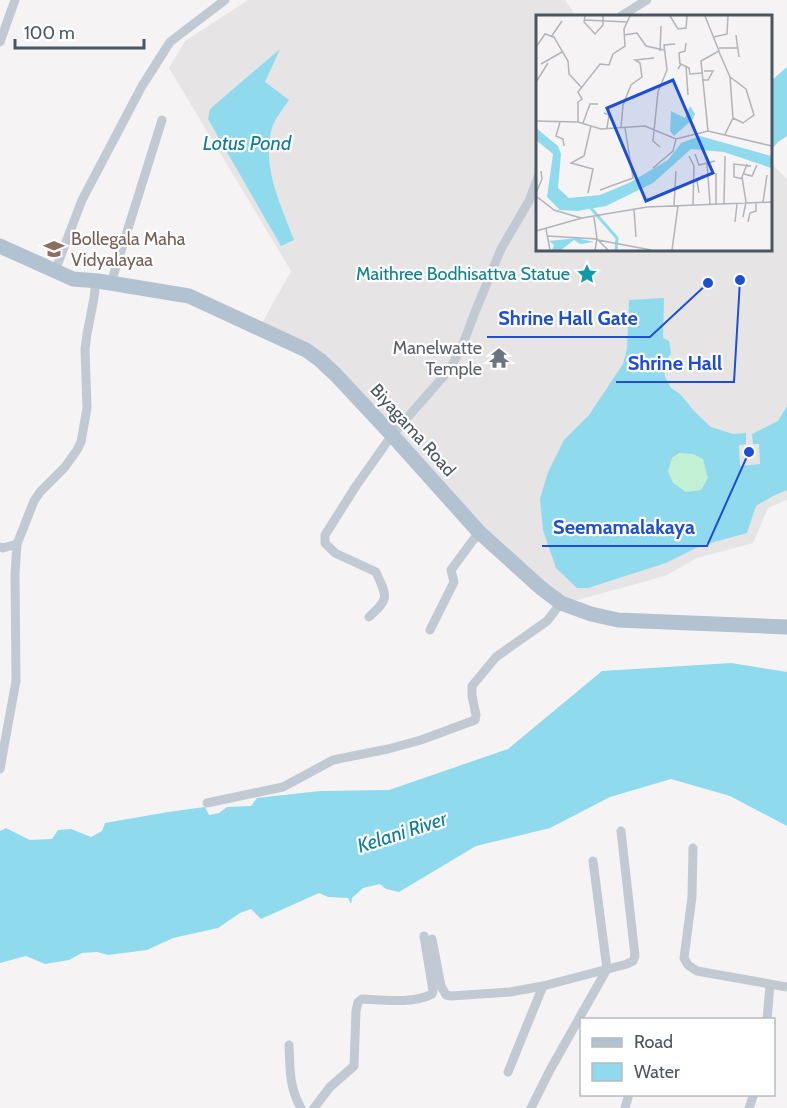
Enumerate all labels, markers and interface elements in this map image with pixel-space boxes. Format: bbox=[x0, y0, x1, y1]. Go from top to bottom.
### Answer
scale bar bbox=[15, 12, 144, 50]
inset map bbox=[536, 15, 772, 250]
text: 100 m bbox=[24, 22, 75, 44]
water label: Lotus Pond bbox=[203, 131, 292, 155]
place label: Bollegala Maha Vidyalayaa bbox=[71, 228, 186, 271]
school or university icon: Bollegala Maha Vidyalayaa bbox=[42, 237, 66, 261]
place icon: Maithree Bodhisattva Statue bbox=[575, 262, 599, 286]
place label: Maithree Bodhisattva Statue bbox=[356, 263, 570, 285]
callout: Shrine Hall Gate bbox=[487, 299, 650, 337]
text: Shrine Hall Gate bbox=[498, 306, 638, 330]
place label: Manelwatte Temple bbox=[393, 337, 482, 380]
callout: Shrine Hall bbox=[616, 344, 734, 382]
temple icon: Manelwatte Temple bbox=[487, 346, 511, 370]
text: Shrine Hall bbox=[628, 351, 722, 375]
street label: Biyagama Road bbox=[366, 379, 460, 481]
callout: Seemamalakaya bbox=[542, 508, 707, 546]
text: Seemamalakaya bbox=[553, 515, 695, 539]
water label: Kelani River bbox=[354, 806, 451, 858]
legend bbox=[580, 1018, 775, 1096]
text: Road bbox=[634, 1031, 673, 1053]
text: Water bbox=[634, 1061, 680, 1083]

